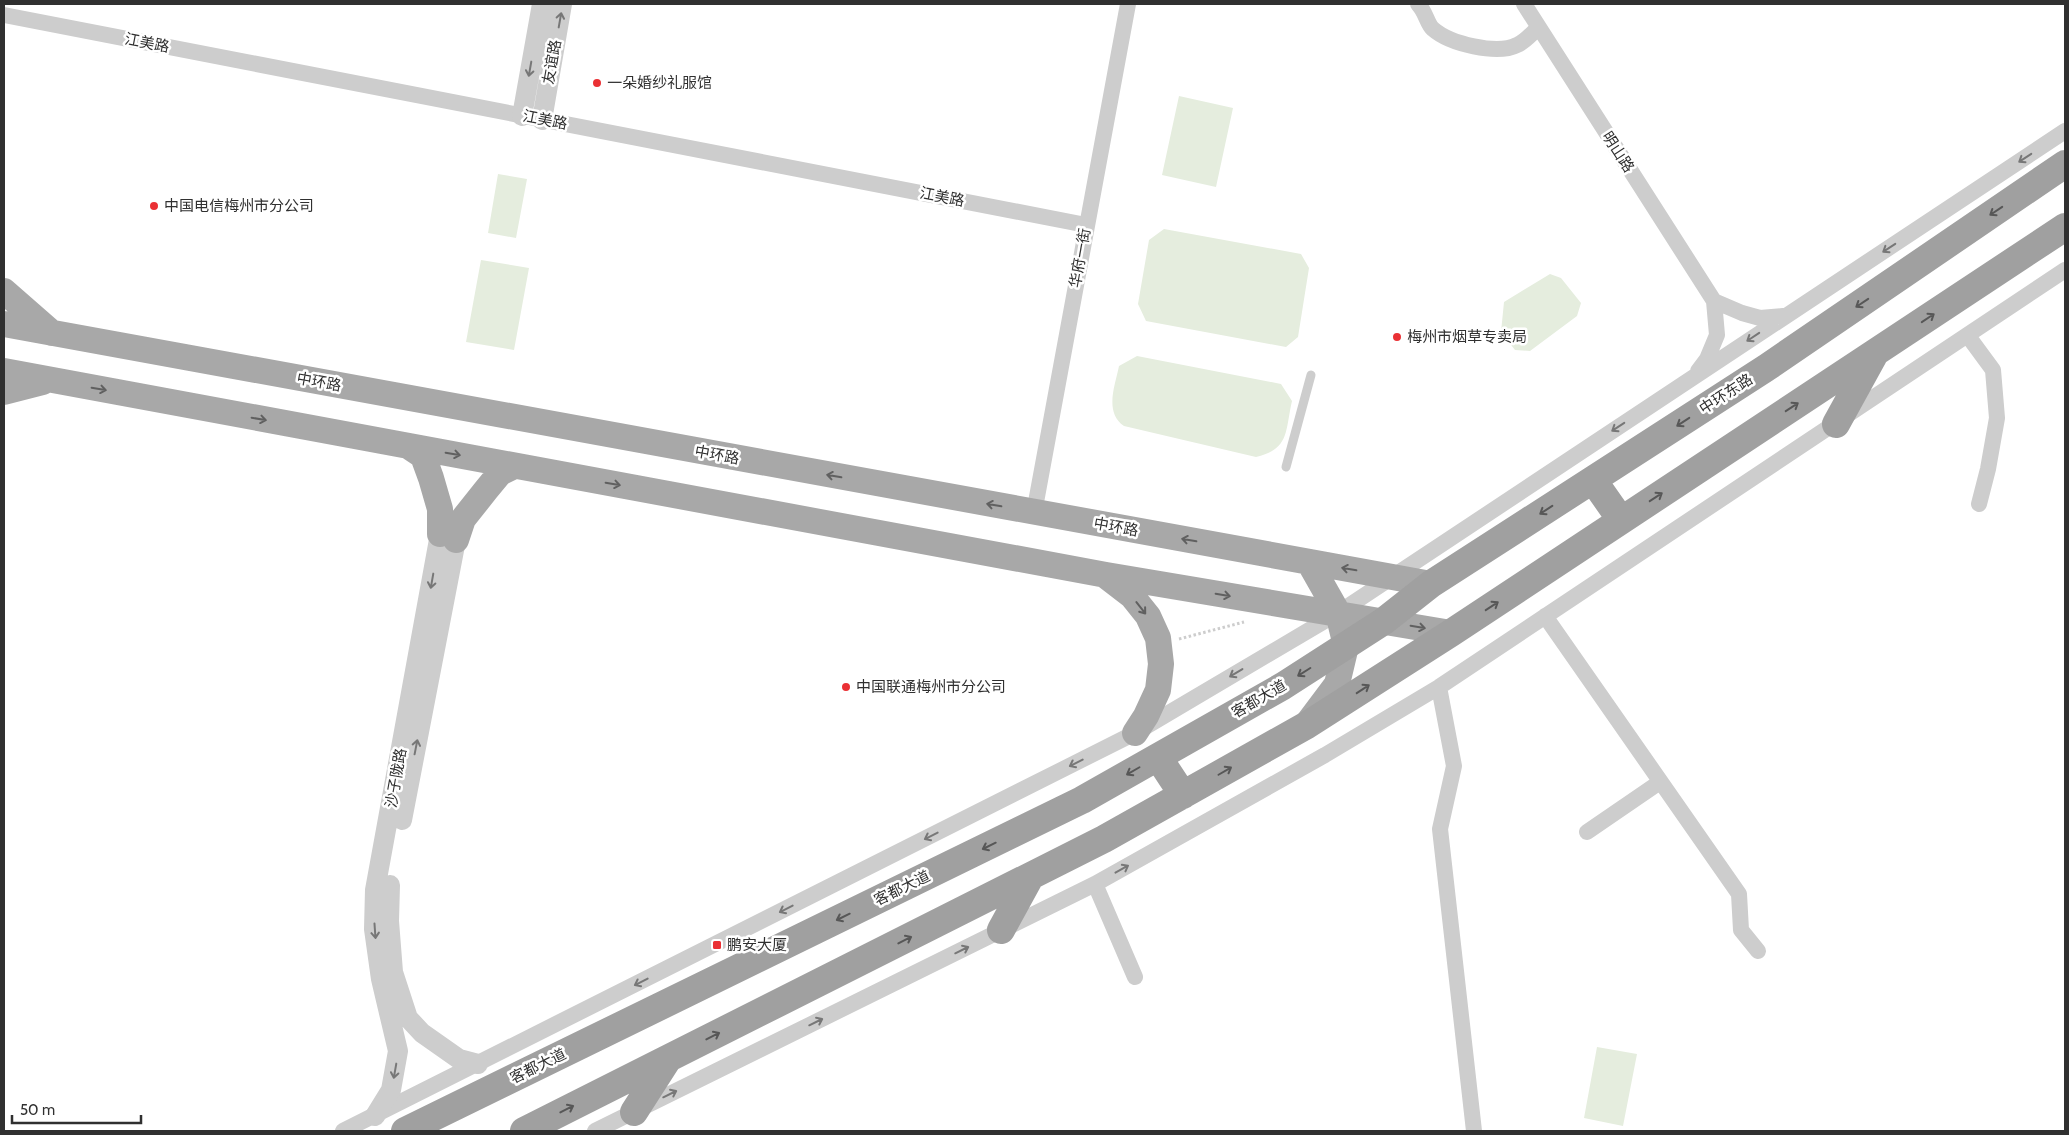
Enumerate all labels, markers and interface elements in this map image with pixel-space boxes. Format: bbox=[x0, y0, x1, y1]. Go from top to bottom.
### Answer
one-way arrow bbox=[555, 12, 565, 28]
street label: 江美路 bbox=[123, 30, 171, 56]
street label: 友谊路 bbox=[539, 38, 565, 86]
one-way arrow bbox=[525, 61, 535, 77]
place label: 一朵婚纱礼服馆 bbox=[607, 74, 712, 92]
marker: 一朵婚纱礼服馆 bbox=[591, 77, 603, 89]
street label: 江美路 bbox=[521, 107, 569, 133]
street label: 明山路 bbox=[1598, 128, 1638, 176]
one-way arrow bbox=[2018, 153, 2032, 163]
street label: 江美路 bbox=[918, 184, 966, 210]
place label: 中国电信梅州市分公司 bbox=[164, 197, 314, 215]
marker: 中国电信梅州市分公司 bbox=[148, 200, 160, 212]
one-way arrow bbox=[1989, 206, 2003, 216]
street label: 华府一街 bbox=[1066, 227, 1094, 289]
one-way arrow bbox=[1882, 243, 1896, 253]
one-way arrow bbox=[1855, 298, 1869, 308]
one-way arrow bbox=[1920, 313, 1934, 323]
place label: 梅州市烟草专卖局 bbox=[1407, 328, 1527, 346]
marker: 梅州市烟草专卖局 bbox=[1391, 331, 1403, 343]
one-way arrow bbox=[1747, 332, 1761, 342]
street label: 中环路 bbox=[295, 369, 343, 395]
street label: 中环东路 bbox=[1696, 370, 1756, 418]
one-way arrow bbox=[90, 385, 106, 395]
one-way arrow bbox=[1785, 402, 1799, 413]
one-way arrow bbox=[250, 414, 266, 424]
one-way arrow bbox=[1676, 417, 1690, 427]
one-way arrow bbox=[1611, 422, 1625, 433]
street label: 中环路 bbox=[693, 442, 741, 468]
one-way arrow bbox=[445, 450, 461, 460]
one-way arrow bbox=[827, 471, 843, 481]
one-way arrow bbox=[604, 480, 620, 489]
one-way arrow bbox=[1649, 492, 1663, 502]
one-way arrow bbox=[987, 500, 1003, 510]
one-way arrow bbox=[1539, 505, 1553, 515]
street label: 中环路 bbox=[1092, 514, 1140, 540]
one-way arrow bbox=[1181, 535, 1197, 545]
one-way arrow bbox=[1341, 564, 1357, 574]
one-way arrow bbox=[426, 573, 436, 589]
one-way arrow bbox=[1214, 590, 1230, 600]
one-way arrow bbox=[1136, 601, 1147, 614]
one-way arrow bbox=[1484, 601, 1498, 611]
one-way arrow bbox=[1409, 622, 1425, 632]
one-way arrow bbox=[1298, 667, 1312, 677]
one-way arrow bbox=[1229, 668, 1244, 678]
street label: 客都大道 bbox=[1229, 676, 1289, 722]
place label: 中国联通梅州市分公司 bbox=[856, 678, 1006, 696]
marker: 中国联通梅州市分公司 bbox=[840, 681, 852, 693]
one-way arrow bbox=[1355, 684, 1369, 694]
one-way arrow bbox=[412, 739, 421, 755]
street label: 沙子陇路 bbox=[382, 747, 410, 809]
one-way arrow bbox=[1069, 759, 1084, 768]
one-way arrow bbox=[1126, 766, 1141, 776]
one-way arrow bbox=[1217, 766, 1232, 775]
one-way arrow bbox=[924, 832, 939, 841]
one-way arrow bbox=[982, 841, 997, 851]
one-way arrow bbox=[1115, 864, 1130, 874]
street label: 客都大道 bbox=[871, 867, 933, 909]
one-way arrow bbox=[779, 905, 794, 914]
one-way arrow bbox=[836, 913, 851, 922]
one-way arrow bbox=[370, 923, 380, 939]
one-way arrow bbox=[897, 935, 912, 945]
place label: 鹏安大厦 bbox=[727, 936, 787, 954]
marker: 鹏安大厦 bbox=[711, 939, 723, 951]
one-way arrow bbox=[954, 945, 969, 955]
one-way arrow bbox=[634, 978, 649, 987]
one-way arrow bbox=[808, 1017, 823, 1026]
one-way arrow bbox=[705, 1031, 720, 1041]
street label: 客都大道 bbox=[507, 1045, 569, 1087]
one-way arrow bbox=[389, 1063, 399, 1079]
one-way arrow bbox=[662, 1089, 677, 1098]
scale bar bbox=[12, 1092, 141, 1124]
text: 50 m bbox=[20, 1101, 55, 1119]
one-way arrow bbox=[560, 1104, 575, 1114]

